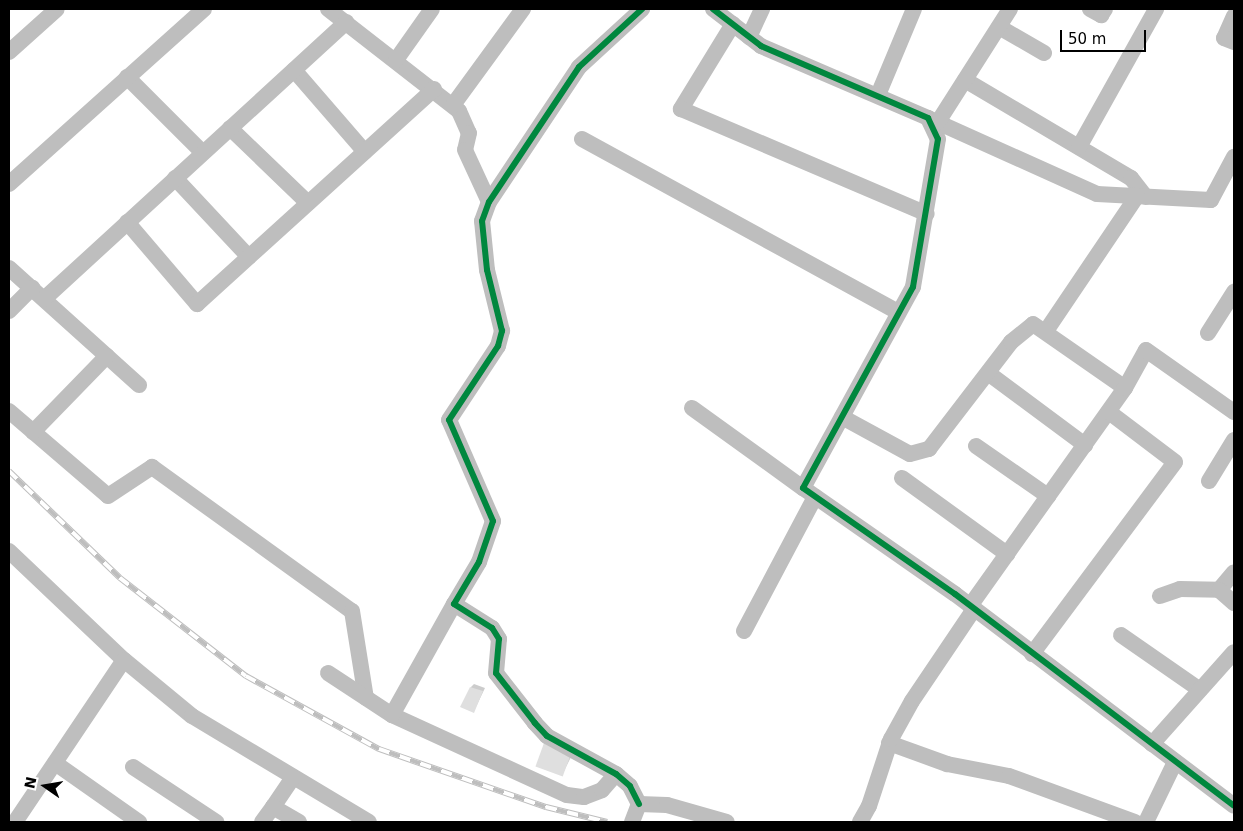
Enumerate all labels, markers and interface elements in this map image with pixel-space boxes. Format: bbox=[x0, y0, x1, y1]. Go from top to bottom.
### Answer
scale bar bbox=[1063, 20, 1149, 52]
text: 50 m bbox=[1068, 30, 1106, 48]
north arrow bbox=[20, 761, 70, 811]
text: N bbox=[21, 775, 39, 790]

